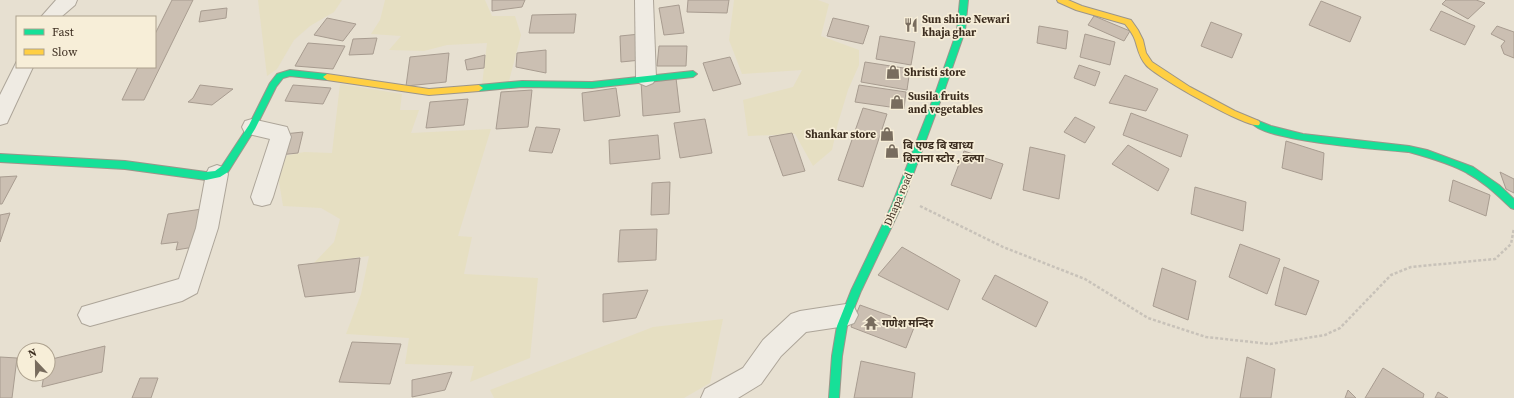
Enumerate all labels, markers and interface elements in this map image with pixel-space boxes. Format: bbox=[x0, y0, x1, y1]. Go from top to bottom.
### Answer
place label: Sun shine Newari khaja ghar bbox=[922, 12, 1010, 40]
legend bbox=[16, 16, 156, 68]
restaurant icon: Sun shine Newari khaja ghar bbox=[903, 17, 919, 33]
text: Fast bbox=[52, 24, 74, 40]
text: Slow bbox=[52, 44, 78, 60]
shop icon: Shristi store bbox=[885, 64, 901, 80]
place label: Shristi store bbox=[904, 65, 966, 80]
place label: Susila fruits and vegetables bbox=[908, 89, 983, 117]
shop icon: Susila fruits and vegetables bbox=[889, 94, 905, 110]
shop icon: Shankar store bbox=[879, 126, 895, 142]
place label: Shankar store bbox=[805, 127, 876, 142]
place label: बि एण्ड बि खाध्य किराना स्टोर , ढल्पा bbox=[903, 138, 985, 166]
shop icon: बि एण्ड बि खाध्य किराना स्टोर , ढल्पा bbox=[884, 143, 900, 159]
street label: Dhapa road bbox=[880, 169, 917, 228]
temple icon: गणेश मन्दिर bbox=[863, 315, 879, 331]
place label: गणेश मन्दिर bbox=[882, 316, 935, 331]
north arrow bbox=[16, 342, 56, 382]
text: N bbox=[26, 345, 39, 362]

